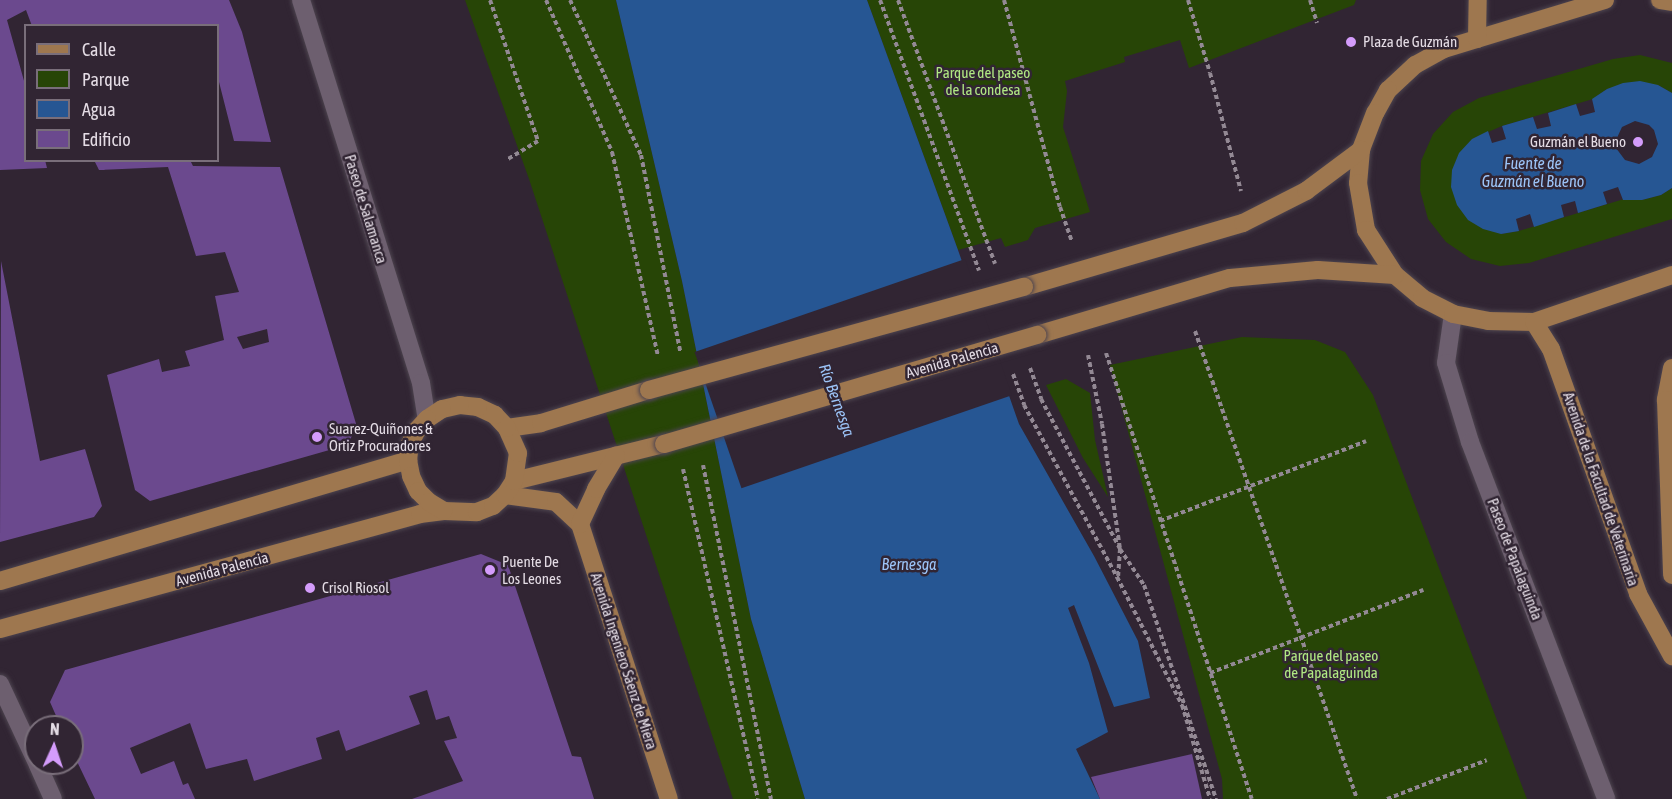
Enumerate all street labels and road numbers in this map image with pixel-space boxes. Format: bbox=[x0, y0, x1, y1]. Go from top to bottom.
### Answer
street label: Paseo de Salamanca bbox=[341, 152, 391, 266]
street label: Avenida Palencia bbox=[904, 338, 1000, 382]
street label: Avenida de la Facultad de Veterinaria bbox=[1559, 390, 1643, 588]
street label: Paseo de Papalaguinda bbox=[1484, 496, 1546, 622]
street label: Avenida Palencia bbox=[174, 548, 270, 590]
street label: Avenida Ingeniero Sáenz de Miera bbox=[587, 571, 661, 751]

